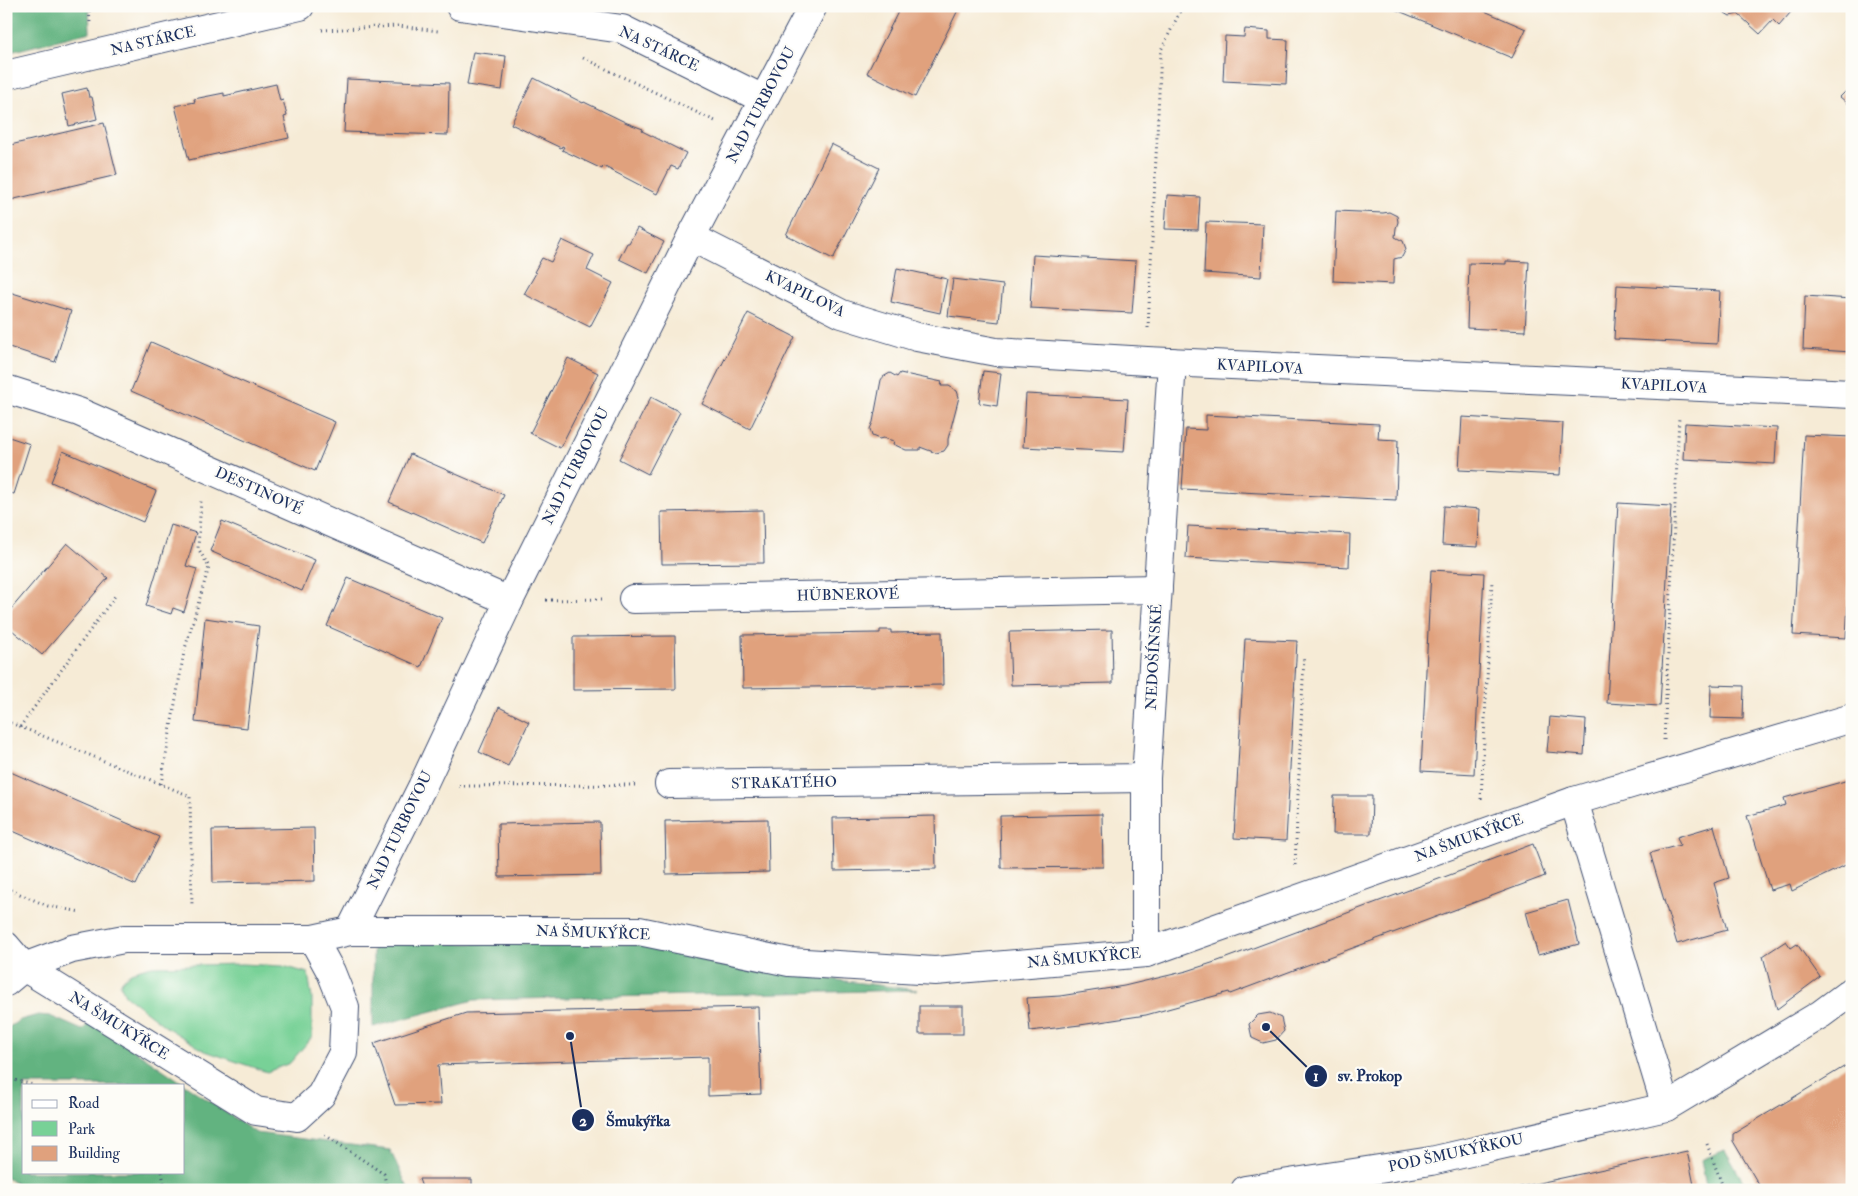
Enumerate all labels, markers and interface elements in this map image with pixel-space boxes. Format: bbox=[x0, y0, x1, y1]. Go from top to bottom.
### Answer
street label: NA STÁRCE bbox=[108, 20, 198, 60]
street label: NA STÁRCE bbox=[616, 20, 703, 76]
street label: NAD TURBOVOU bbox=[722, 43, 800, 166]
street label: KVAPILOVA bbox=[762, 267, 848, 322]
street label: KVAPILOVA bbox=[1216, 355, 1304, 379]
street label: KVAPILOVA bbox=[1620, 374, 1708, 398]
street label: NAD TURBOVOU bbox=[538, 404, 614, 528]
street label: DESTINOVÉ bbox=[212, 461, 307, 519]
street label: HÜBNEROVÉ bbox=[797, 583, 900, 605]
street label: NEDOŠÍNSKÉ bbox=[1140, 603, 1166, 710]
street label: NAD TURBOVOU bbox=[363, 767, 437, 892]
street label: STRAKATÉHO bbox=[731, 771, 837, 793]
street label: NA ŠMUKÝŘCE bbox=[1411, 808, 1526, 866]
street label: NA ŠMUKÝŘCE bbox=[536, 920, 651, 944]
street label: NA ŠMUKÝŘCE bbox=[1026, 942, 1142, 972]
street label: NA ŠMUKÝŘCE bbox=[66, 986, 174, 1064]
callout: sv. Prokop bbox=[1303, 1060, 1413, 1091]
text: sv. Prokop bbox=[1338, 1066, 1402, 1087]
text: 1 bbox=[1313, 1067, 1319, 1086]
legend bbox=[22, 1084, 185, 1174]
text: Road bbox=[68, 1094, 100, 1113]
callout: Šmukýřka bbox=[571, 1105, 680, 1136]
text: Šmukýřka bbox=[606, 1110, 671, 1132]
text: 2 bbox=[579, 1112, 587, 1131]
text: Park bbox=[68, 1120, 95, 1139]
street label: POD ŠMUKÝŘKOU bbox=[1386, 1127, 1526, 1177]
text: Building bbox=[68, 1144, 120, 1163]

